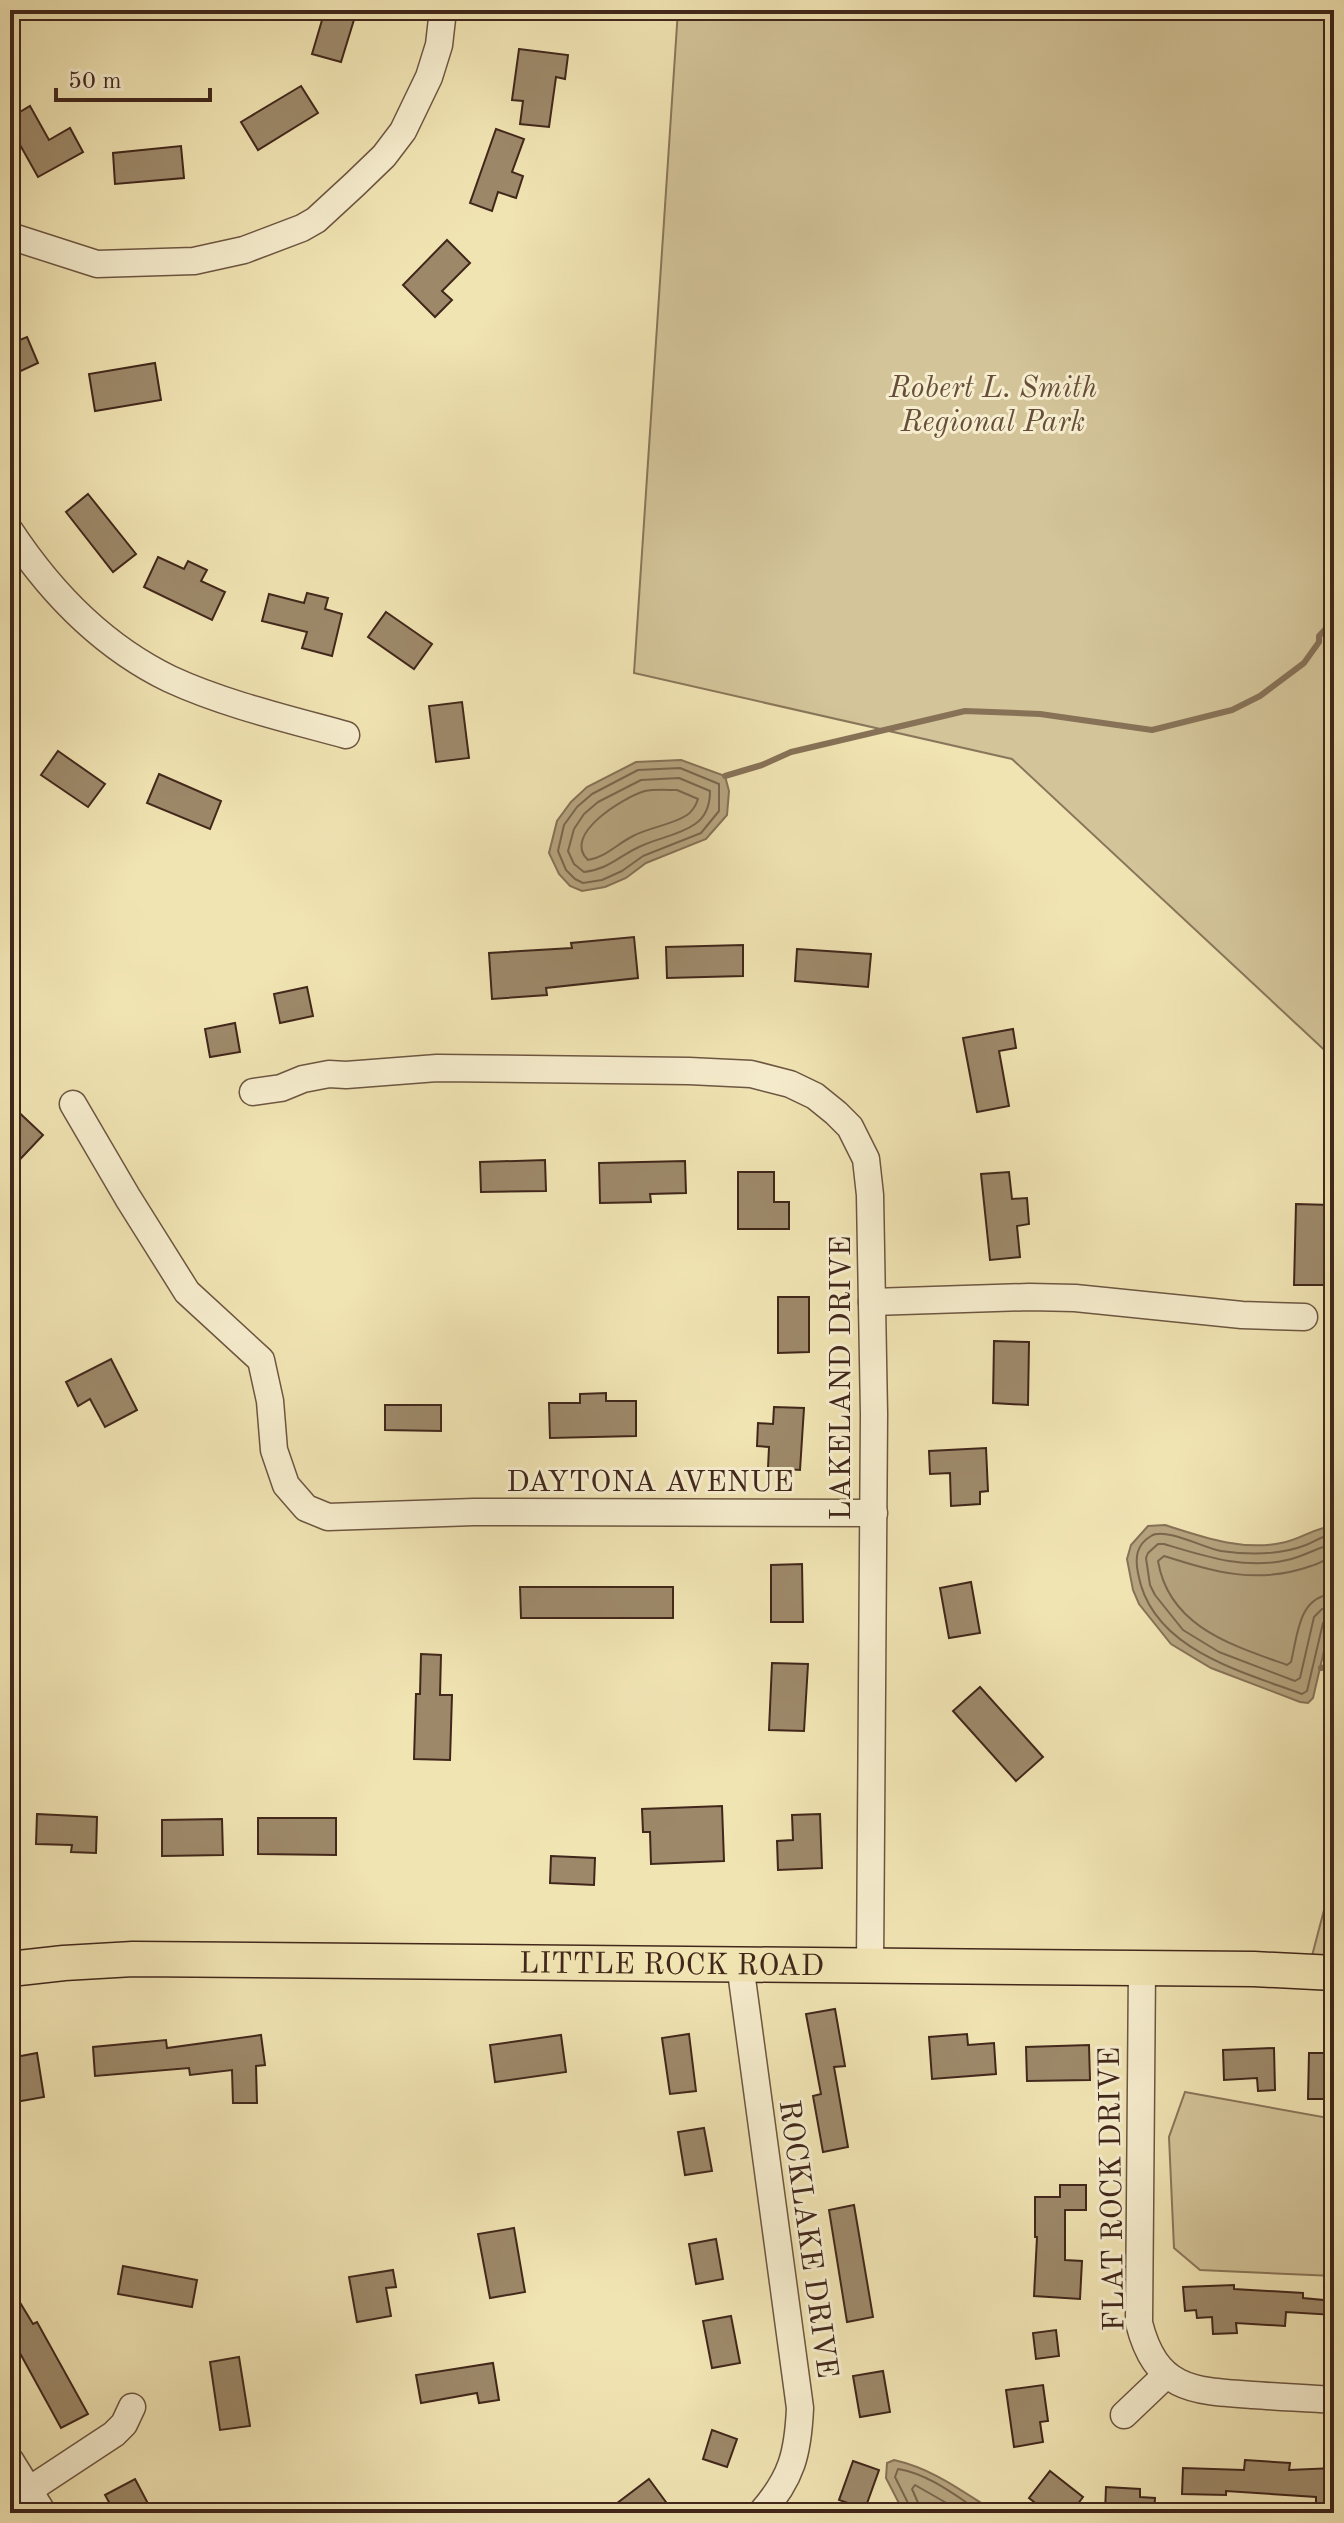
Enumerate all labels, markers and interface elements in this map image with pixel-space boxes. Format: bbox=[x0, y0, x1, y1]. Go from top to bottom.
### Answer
scale bar bbox=[56, 52, 210, 102]
text: 50 m bbox=[68, 70, 122, 94]
park label: Robert L. Smith Regional Park bbox=[888, 374, 1097, 438]
street label: LAKELAND DRIVE bbox=[827, 1236, 857, 1520]
street label: DAYTONA AVENUE bbox=[506, 1468, 794, 1498]
street label: LITTLE ROCK ROAD bbox=[519, 1949, 824, 1982]
street label: FLAT ROCK DRIVE bbox=[1096, 2046, 1130, 2332]
street label: ROCKLAKE DRIVE bbox=[773, 2098, 841, 2380]

